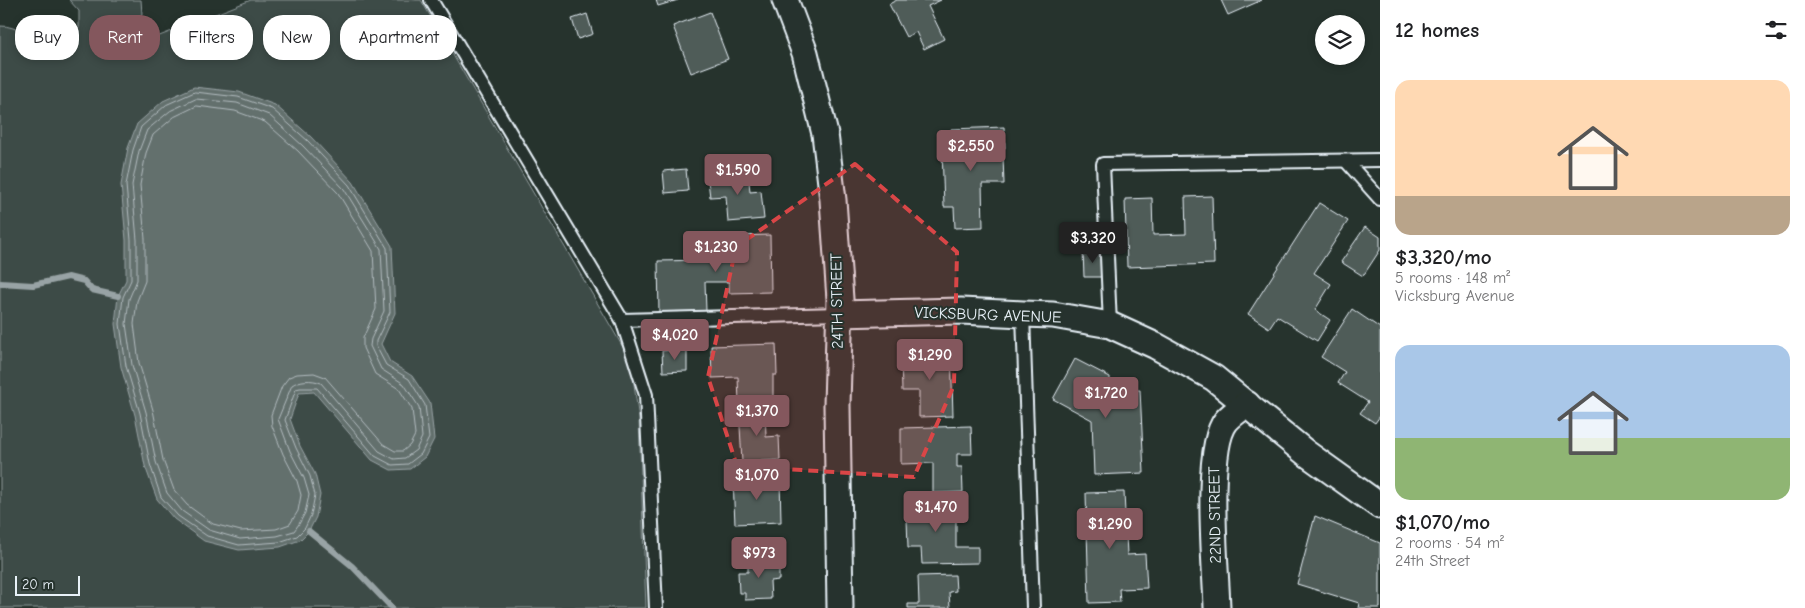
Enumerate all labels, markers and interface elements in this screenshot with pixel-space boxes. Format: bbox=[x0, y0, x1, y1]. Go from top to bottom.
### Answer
chip: Buy bbox=[15, 15, 79, 60]
chip: Rent bbox=[89, 15, 160, 60]
chip: Filters bbox=[170, 15, 253, 60]
chip: New bbox=[263, 15, 330, 60]
chip: Apartment bbox=[340, 15, 457, 60]
map controls bbox=[1315, 15, 1365, 65]
button: layers bbox=[1315, 15, 1365, 65]
icon: filters bbox=[1762, 16, 1790, 44]
text: 12 homes bbox=[1395, 18, 1479, 42]
icon: home bbox=[1548, 113, 1638, 203]
pin: $2,550 bbox=[930, 130, 1012, 172]
text: $2,550 bbox=[948, 137, 994, 155]
pin: $1,590 bbox=[697, 154, 779, 196]
text: $1,590 bbox=[716, 161, 761, 179]
pin: $3,320 bbox=[1052, 222, 1134, 264]
text: $3,320 bbox=[1070, 229, 1116, 247]
pin: $1,230 bbox=[675, 230, 757, 273]
text: $1,230 bbox=[694, 238, 738, 256]
text: $3,320/mo bbox=[1395, 245, 1492, 269]
street label: 24TH STREET bbox=[827, 252, 847, 349]
text: 5 rooms · 148 m² bbox=[1395, 269, 1510, 287]
text: Vicksburg Avenue bbox=[1395, 287, 1514, 305]
street label: VICKSBURG AVENUE bbox=[914, 303, 1062, 327]
pin: $4,020 bbox=[634, 318, 716, 361]
text: $4,020 bbox=[652, 326, 698, 344]
pin: $1,290 bbox=[889, 338, 971, 381]
text: $1,290 bbox=[908, 346, 952, 364]
pin: $1,720 bbox=[1065, 376, 1147, 419]
icon: home bbox=[1548, 378, 1638, 468]
text: $1,720 bbox=[1084, 384, 1128, 402]
pin: $1,370 bbox=[716, 394, 798, 437]
text: $1,370 bbox=[735, 402, 779, 420]
pin: $1,070 bbox=[716, 458, 798, 501]
text: $1,070 bbox=[735, 466, 779, 484]
street label: 22ND STREET bbox=[1205, 466, 1225, 564]
pin: $1,470 bbox=[895, 490, 977, 533]
text: $1,470 bbox=[915, 498, 957, 516]
pin: $1,290 bbox=[1069, 508, 1151, 550]
text: $1,070/mo bbox=[1395, 510, 1490, 534]
text: $1,290 bbox=[1088, 515, 1132, 533]
text: 2 rooms · 54 m² bbox=[1395, 534, 1504, 552]
pin: $973 bbox=[729, 536, 789, 579]
text: $973 bbox=[742, 544, 776, 562]
text: 24th Street bbox=[1395, 552, 1470, 570]
scale bar bbox=[15, 573, 80, 596]
text: 20 m bbox=[22, 576, 54, 593]

